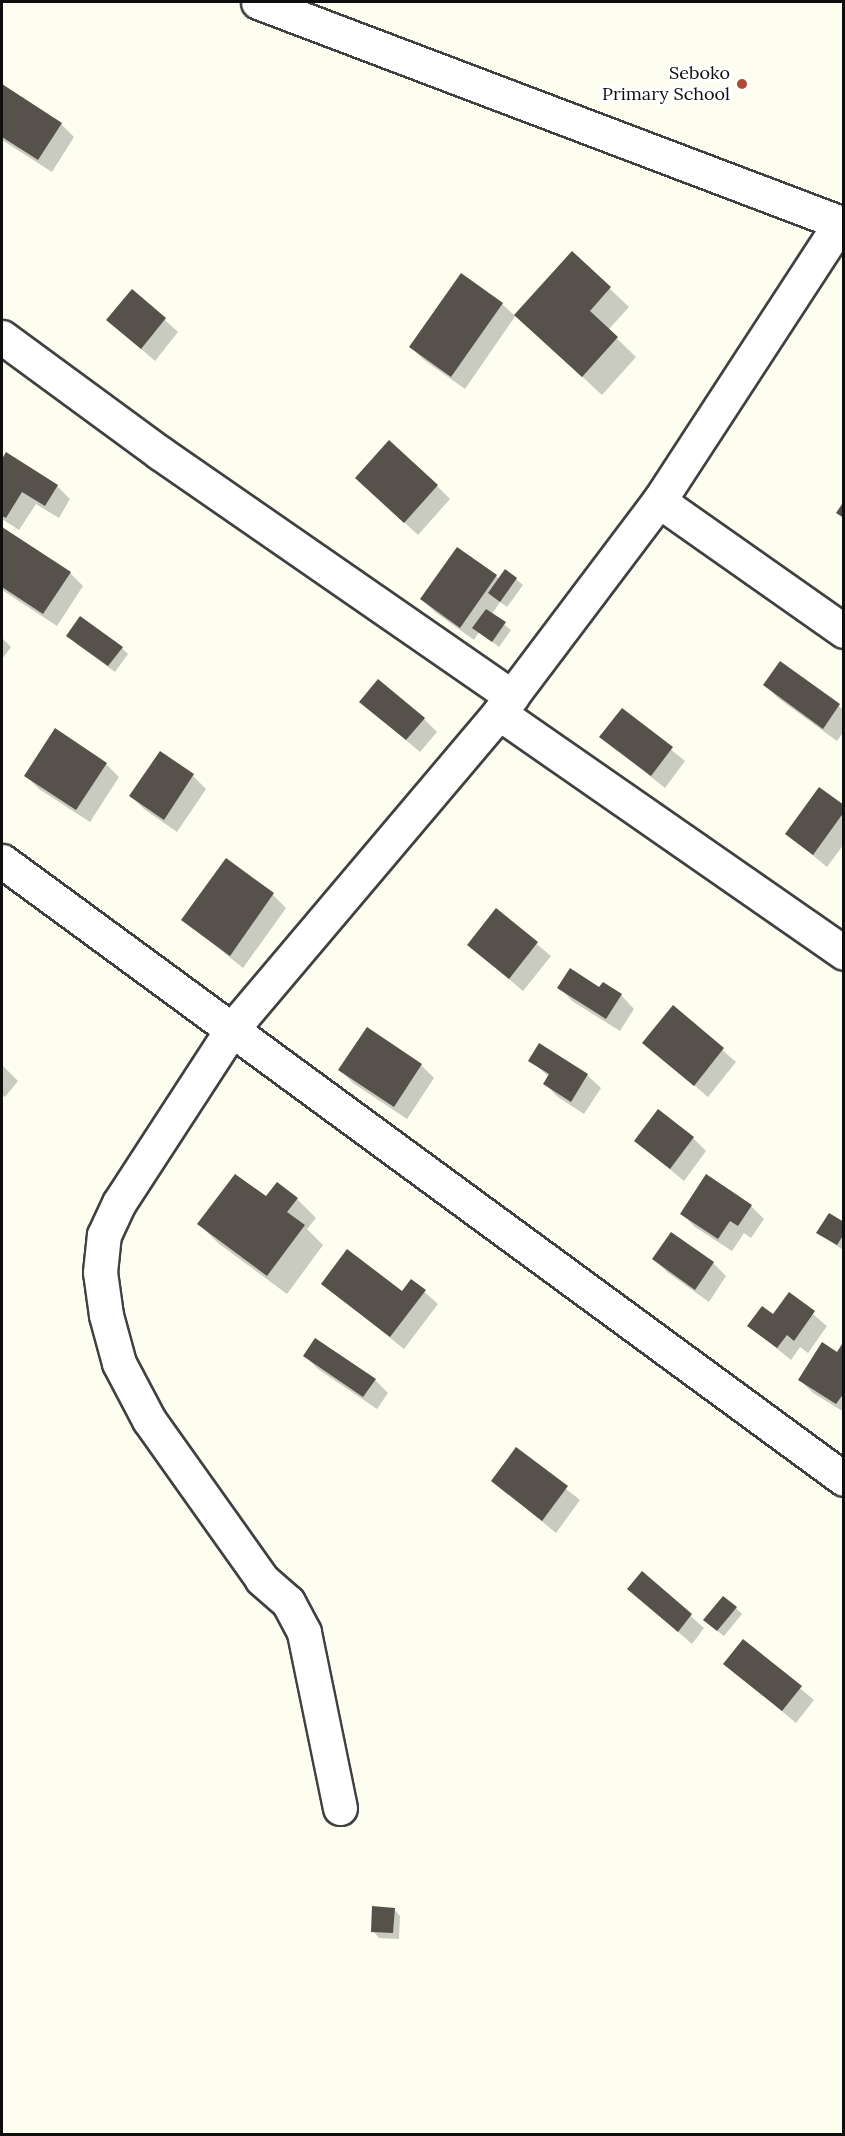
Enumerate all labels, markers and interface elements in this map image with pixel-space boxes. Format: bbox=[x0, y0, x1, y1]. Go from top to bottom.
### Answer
place label: Seboko Primary School bbox=[602, 63, 730, 106]
marker: Seboko Primary School bbox=[735, 77, 749, 91]

